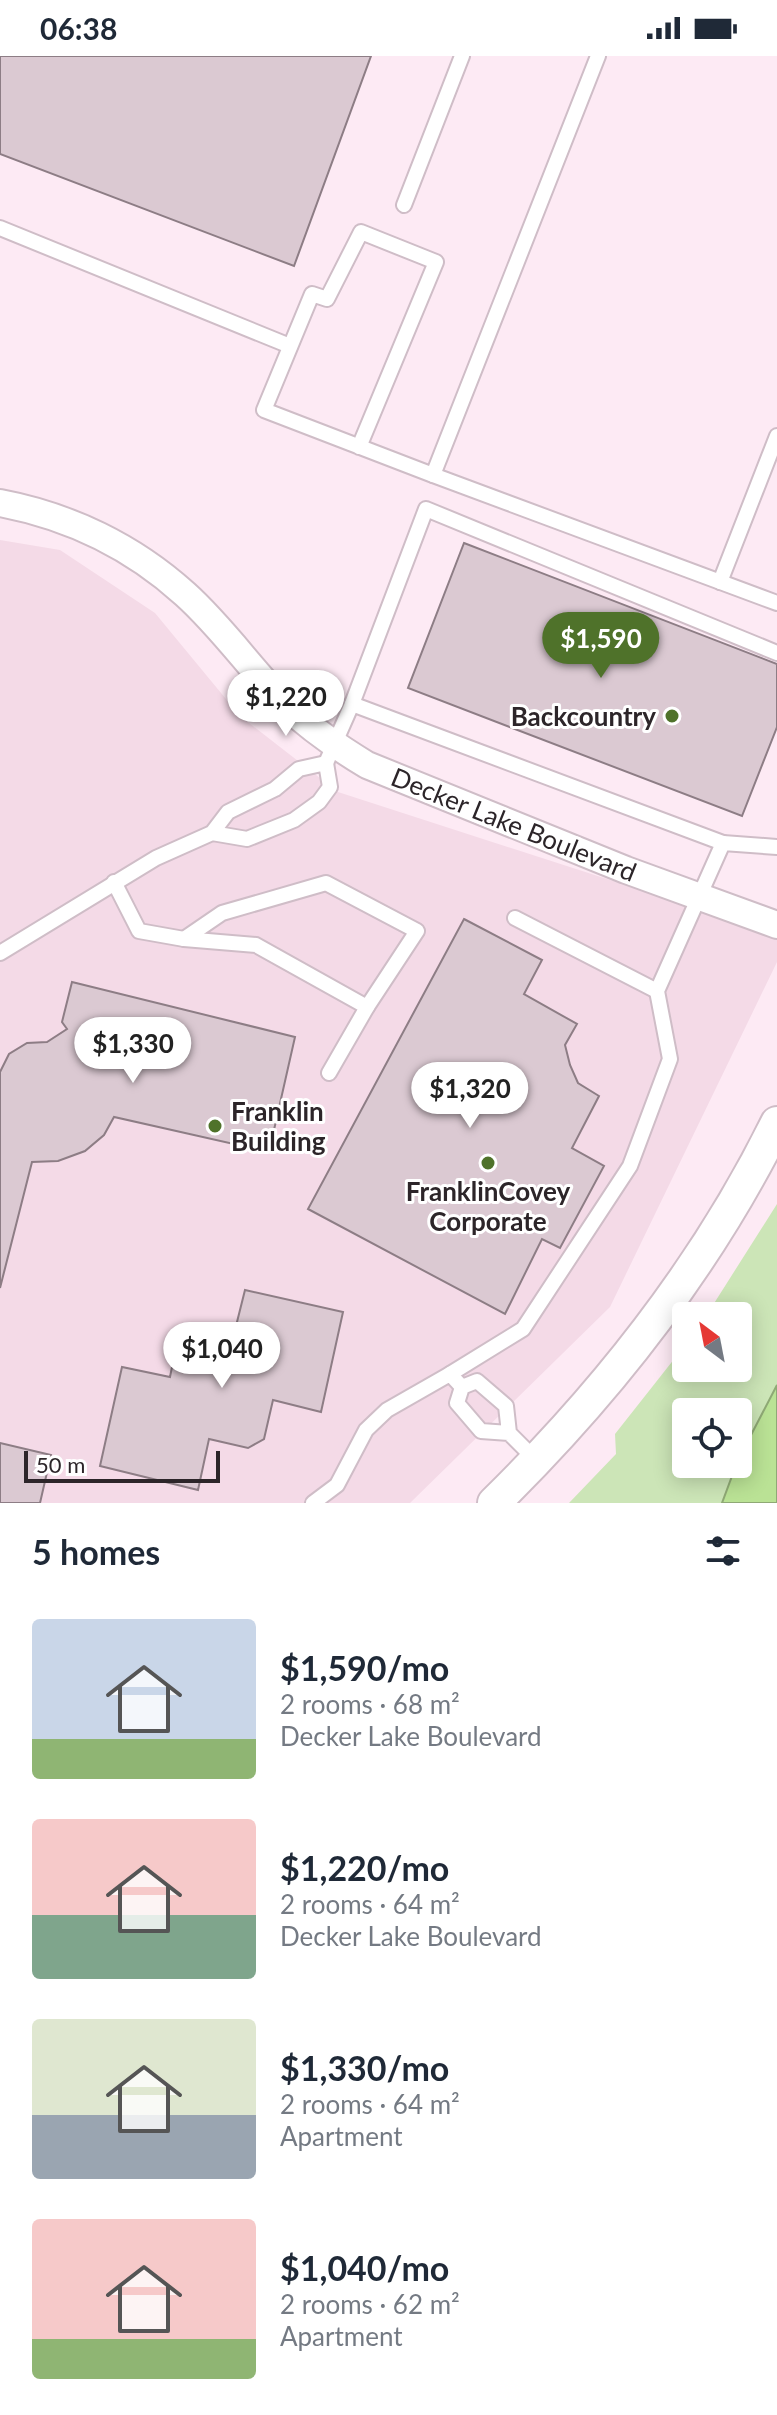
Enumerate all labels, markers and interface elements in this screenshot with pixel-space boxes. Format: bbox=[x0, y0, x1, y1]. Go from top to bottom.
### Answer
text: 06:38 bbox=[40, 10, 117, 46]
pin: $1,590 bbox=[536, 612, 666, 680]
text: $1,590 bbox=[560, 622, 642, 654]
pin: $1,220 bbox=[221, 670, 351, 738]
text: $1,220 bbox=[245, 680, 327, 712]
place label: Backcountry bbox=[511, 700, 656, 732]
marker: Backcountry bbox=[663, 707, 681, 725]
street label: Decker Lake Boulevard bbox=[387, 760, 641, 888]
pin: $1,330 bbox=[68, 1017, 198, 1085]
text: $1,330 bbox=[92, 1027, 174, 1059]
pin: $1,320 bbox=[405, 1062, 535, 1130]
text: $1,320 bbox=[429, 1072, 511, 1104]
place label: Franklin Building bbox=[231, 1095, 326, 1157]
marker: Franklin Building bbox=[206, 1117, 224, 1135]
marker: FranklinCovey Corporate bbox=[479, 1154, 497, 1172]
place label: FranklinCovey Corporate bbox=[406, 1175, 570, 1237]
north arrow bbox=[672, 1302, 752, 1382]
map controls bbox=[672, 1302, 752, 1478]
pin: $1,040 bbox=[157, 1322, 287, 1390]
text: $1,040 bbox=[181, 1332, 263, 1364]
button: locate bbox=[672, 1398, 752, 1478]
scale bar bbox=[24, 1447, 220, 1483]
text: 50 m bbox=[36, 1451, 85, 1478]
icon: filters bbox=[701, 1529, 745, 1573]
text: 5 homes bbox=[32, 1531, 160, 1572]
text: $1,590/mo bbox=[280, 1647, 449, 1688]
icon: home bbox=[96, 1651, 192, 1747]
text: 2 rooms · 68 m² bbox=[280, 1688, 460, 1720]
text: Decker Lake Boulevard bbox=[280, 1720, 542, 1752]
text: $1,220/mo bbox=[280, 1847, 449, 1888]
icon: home bbox=[96, 1851, 192, 1947]
text: 2 rooms · 64 m² bbox=[280, 1888, 460, 1920]
text: Decker Lake Boulevard bbox=[280, 1920, 542, 1952]
text: $1,330/mo bbox=[280, 2047, 449, 2088]
icon: home bbox=[96, 2051, 192, 2147]
text: 2 rooms · 64 m² bbox=[280, 2088, 460, 2120]
text: Apartment bbox=[280, 2120, 403, 2152]
text: $1,040/mo bbox=[280, 2247, 449, 2288]
icon: home bbox=[96, 2251, 192, 2347]
text: 2 rooms · 62 m² bbox=[280, 2288, 460, 2320]
text: Apartment bbox=[280, 2320, 403, 2352]

